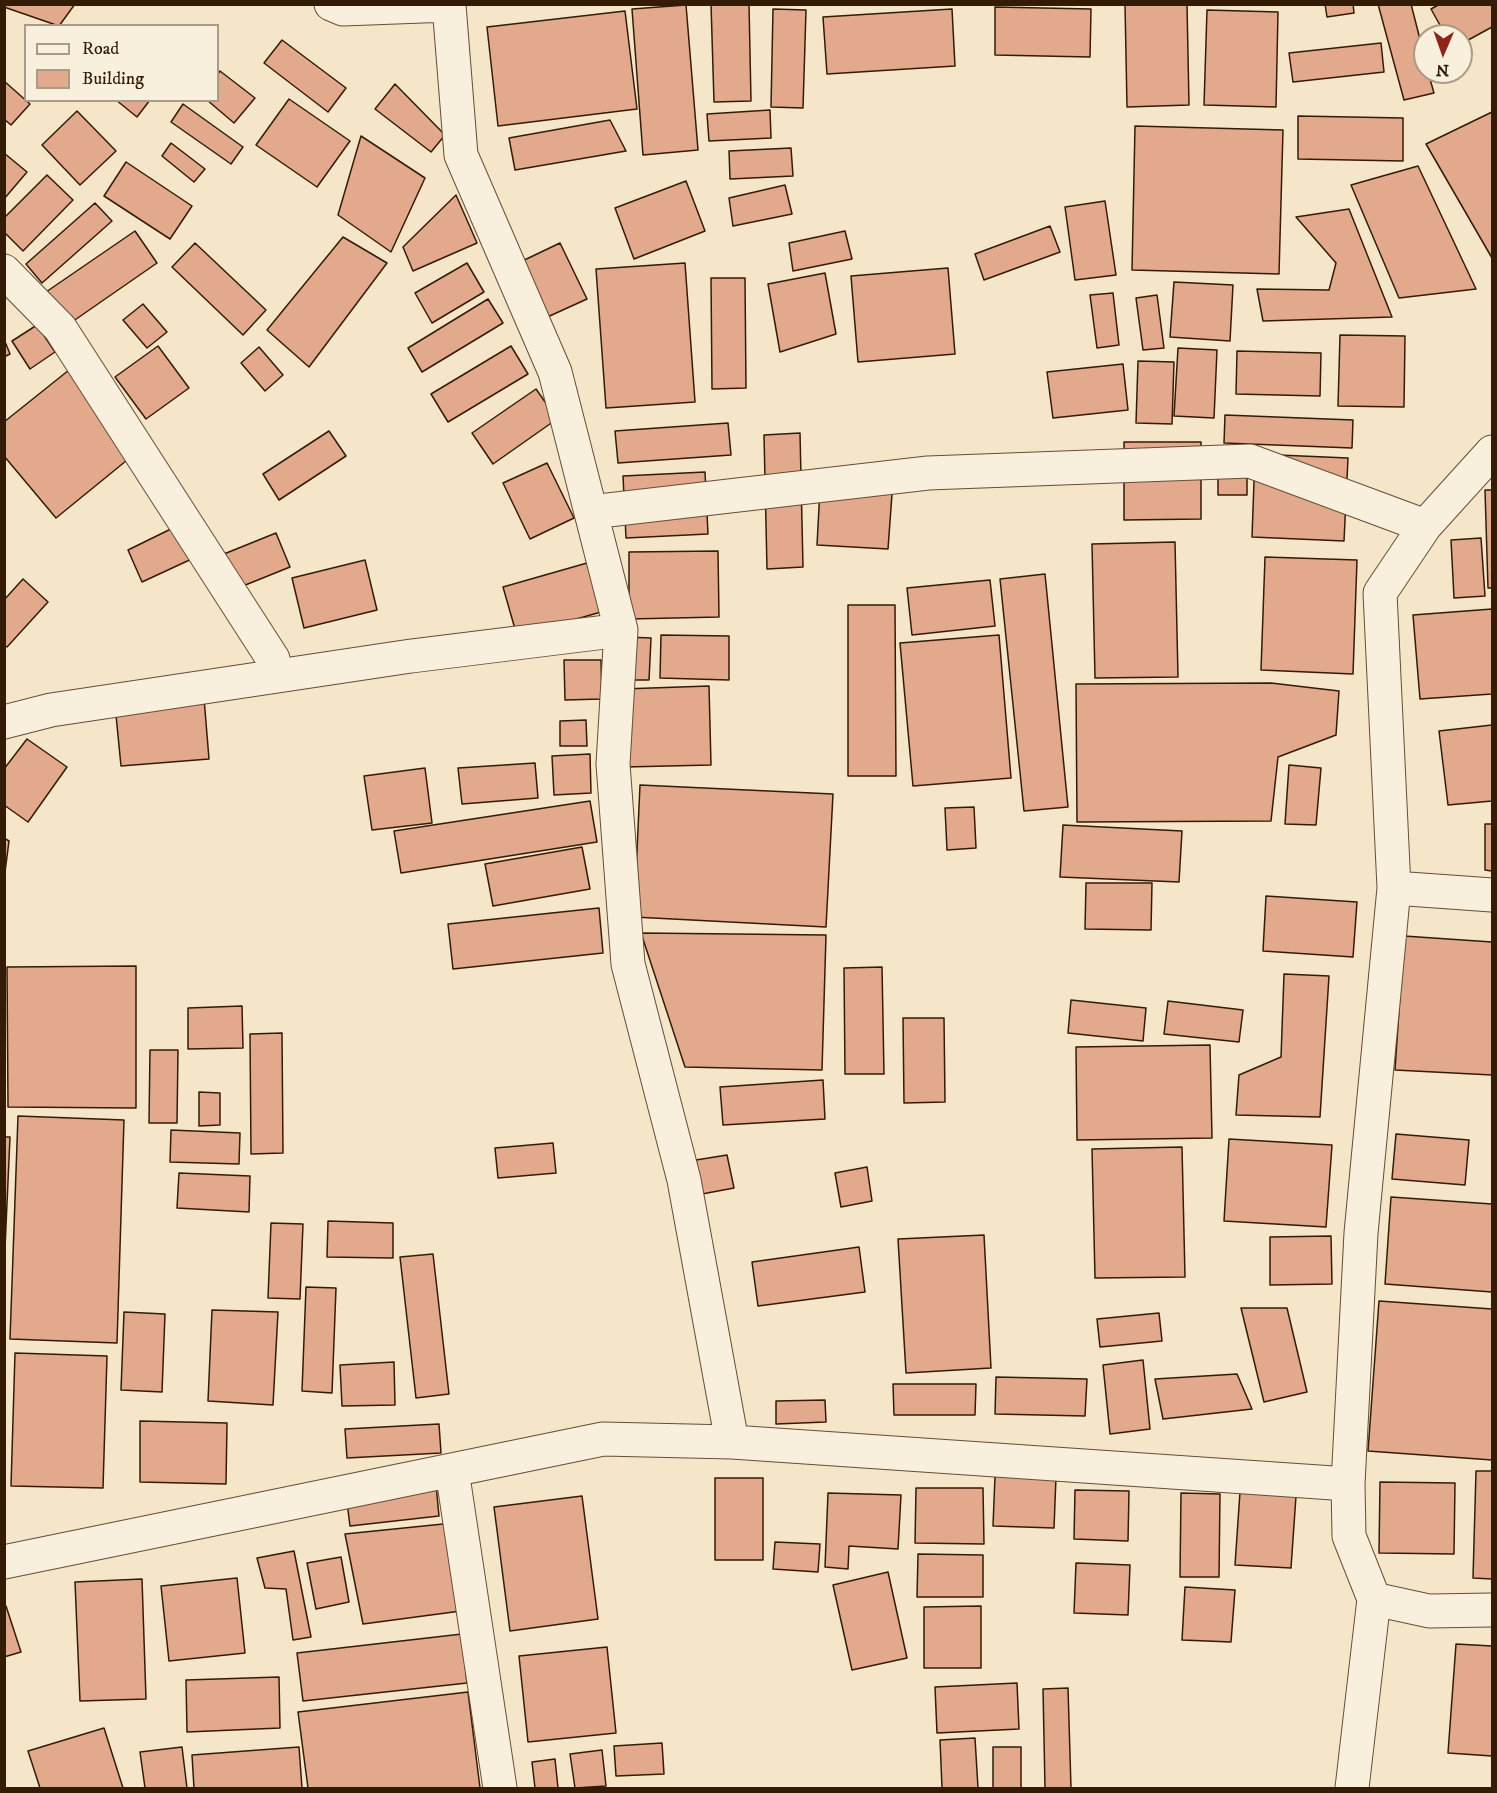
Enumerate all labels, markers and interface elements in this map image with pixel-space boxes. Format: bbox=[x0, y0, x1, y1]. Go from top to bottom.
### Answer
legend bbox=[24, 24, 219, 102]
north arrow bbox=[1413, 24, 1473, 84]
text: Road bbox=[82, 38, 119, 60]
text: N bbox=[1436, 60, 1449, 80]
text: Building bbox=[82, 68, 144, 90]

